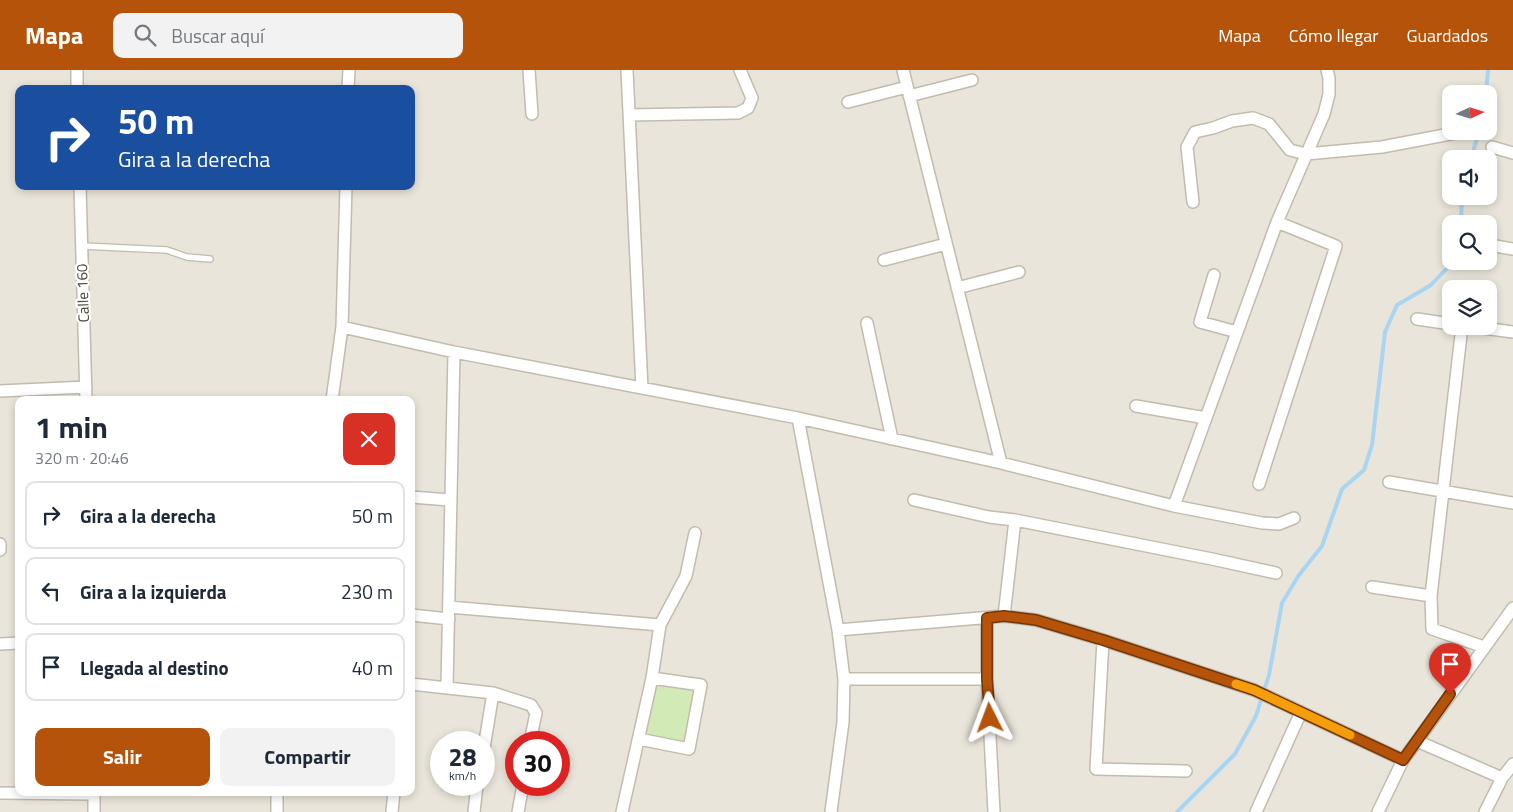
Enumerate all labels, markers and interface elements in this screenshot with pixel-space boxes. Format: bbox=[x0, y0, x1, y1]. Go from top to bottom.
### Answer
search box bbox=[113, 13, 463, 58]
text: Mapa bbox=[25, 17, 83, 53]
icon: search bbox=[131, 21, 159, 49]
text: Buscar aquí bbox=[171, 21, 264, 50]
text: Mapa bbox=[1218, 22, 1261, 49]
text: Cómo llegar bbox=[1289, 22, 1378, 49]
text: Guardados bbox=[1406, 22, 1488, 49]
north arrow bbox=[1442, 85, 1498, 140]
map controls bbox=[1442, 85, 1497, 335]
text: 50 m bbox=[118, 94, 194, 148]
icon: right bbox=[35, 105, 100, 170]
text: Gira a la derecha bbox=[118, 142, 270, 176]
button: sound bbox=[1442, 150, 1497, 205]
button: search bbox=[1442, 215, 1497, 270]
street label: Calle 160 bbox=[70, 263, 95, 323]
button: layers bbox=[1442, 280, 1497, 335]
text: 1 min bbox=[35, 404, 108, 450]
button: close bbox=[343, 413, 395, 465]
text: 320 m · 20:46 bbox=[35, 446, 129, 470]
icon: right bbox=[37, 501, 65, 529]
text: Gira a la derecha bbox=[80, 501, 216, 530]
text: 50 m bbox=[352, 501, 393, 530]
icon: left bbox=[37, 577, 65, 605]
text: Gira a la izquierda bbox=[80, 577, 227, 606]
text: 230 m bbox=[341, 577, 393, 606]
pin bbox=[1429, 643, 1471, 694]
icon: arrive bbox=[1436, 650, 1464, 678]
icon: arrive bbox=[37, 653, 65, 681]
text: Llegada al destino bbox=[80, 653, 229, 682]
text: 40 m bbox=[352, 653, 393, 682]
position arrow bbox=[963, 691, 1015, 743]
button: Salir bbox=[35, 728, 210, 786]
button: Compartir bbox=[220, 728, 395, 786]
speed limit sign: 30 bbox=[505, 731, 570, 796]
text: 28 bbox=[448, 738, 477, 776]
text: km/h bbox=[449, 766, 476, 785]

